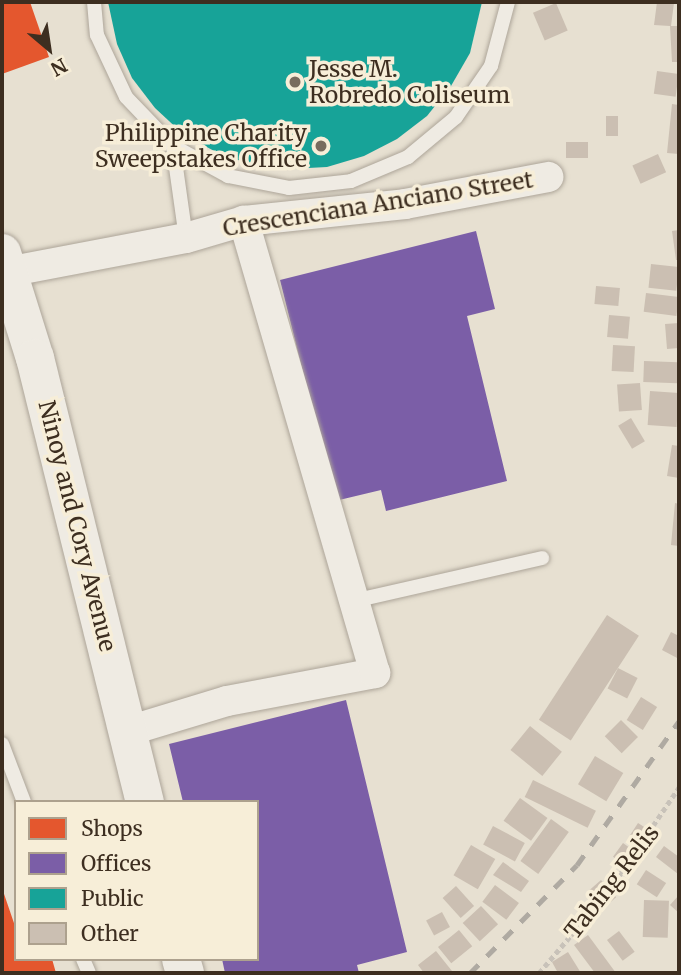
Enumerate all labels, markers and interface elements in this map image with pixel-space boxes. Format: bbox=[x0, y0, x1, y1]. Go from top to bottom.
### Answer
north arrow bbox=[14, 14, 84, 84]
text: N bbox=[47, 53, 72, 81]
place label: Jesse M. Robredo Coliseum bbox=[309, 55, 510, 109]
marker: Jesse M. Robredo Coliseum bbox=[287, 74, 303, 90]
place label: Philippine Charity Sweepstakes Office bbox=[95, 119, 307, 173]
marker: Philippine Charity Sweepstakes Office bbox=[313, 138, 329, 154]
street label: Crescenciana Anciano Street bbox=[221, 166, 535, 242]
street label: Ninoy and Cory Avenue bbox=[32, 398, 122, 654]
legend bbox=[14, 800, 259, 961]
text: Shops bbox=[81, 815, 143, 842]
street label: Tabing Relis bbox=[559, 820, 665, 944]
text: Offices bbox=[81, 850, 151, 877]
text: Public bbox=[81, 885, 144, 912]
text: Other bbox=[81, 920, 139, 947]

